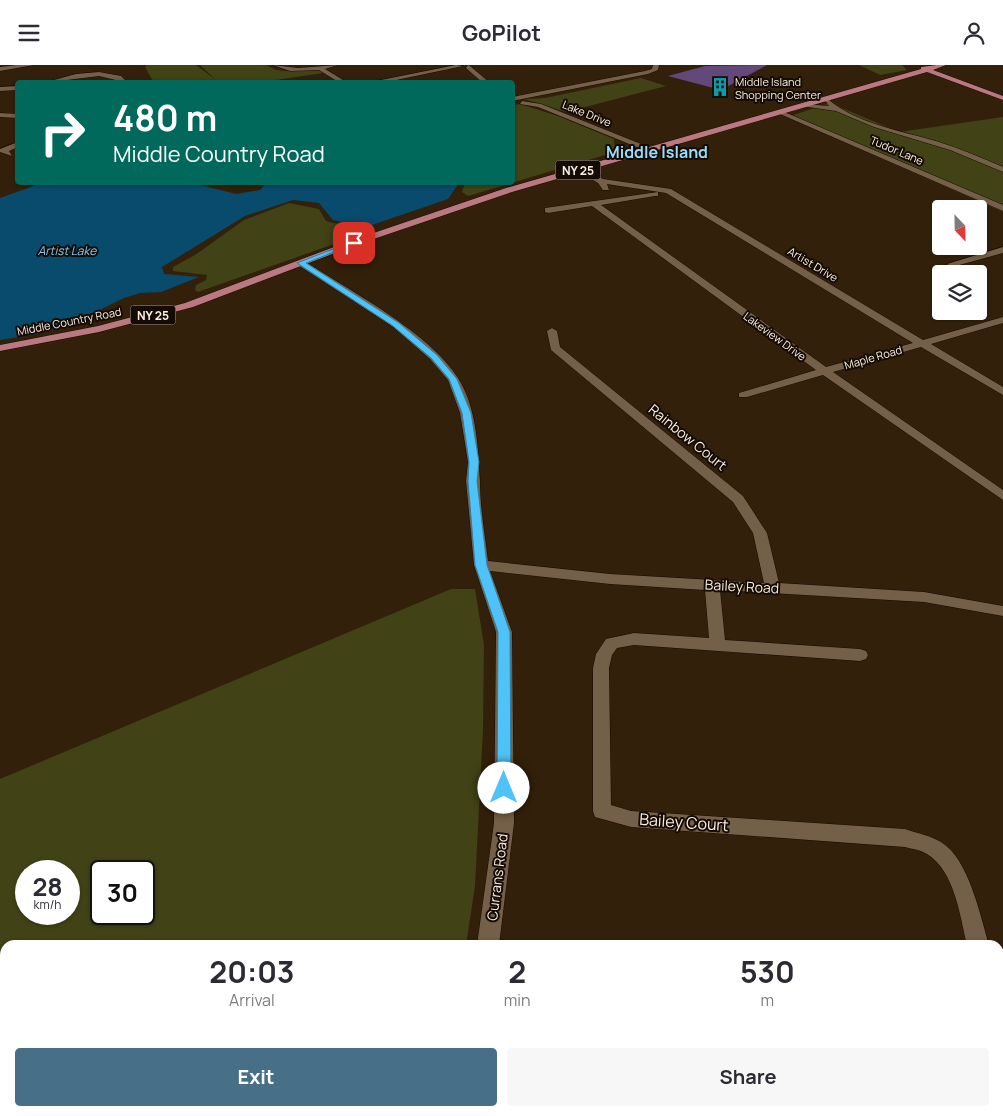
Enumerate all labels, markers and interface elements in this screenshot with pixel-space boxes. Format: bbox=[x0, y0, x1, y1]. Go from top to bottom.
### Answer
text: GoPilot bbox=[462, 18, 541, 48]
icon: menu bbox=[15, 19, 43, 47]
icon: person bbox=[960, 19, 988, 47]
place label: Middle Island Shopping Center bbox=[735, 74, 821, 102]
building icon: Middle Island Shopping Center bbox=[709, 76, 731, 98]
text: 480 m bbox=[113, 94, 217, 142]
street label: Lake Drive bbox=[560, 96, 614, 130]
icon: right bbox=[30, 100, 95, 165]
street label: Tudor Lane bbox=[868, 132, 926, 168]
text: Middle Country Road bbox=[113, 139, 325, 169]
district label: Middle Island bbox=[606, 141, 708, 163]
road number: NY 25 bbox=[556, 161, 600, 179]
north arrow bbox=[932, 200, 988, 255]
map controls bbox=[932, 200, 987, 320]
pin bbox=[333, 222, 375, 264]
icon: arrive bbox=[340, 229, 368, 257]
water label: Artist Lake bbox=[38, 242, 97, 259]
street label: Artist Drive bbox=[785, 243, 841, 285]
button: layers bbox=[932, 265, 987, 320]
street label: Middle Country Road bbox=[16, 304, 122, 338]
road number: NY 25 bbox=[130, 305, 176, 325]
street label: Lakeview Drive bbox=[741, 308, 810, 364]
street label: Maple Road bbox=[843, 342, 903, 372]
street label: Rainbow Court bbox=[645, 400, 731, 475]
street label: Bailey Road bbox=[704, 575, 780, 597]
position arrow bbox=[477, 761, 529, 813]
street label: Bailey Court bbox=[639, 808, 729, 836]
street label: Currans Road bbox=[482, 832, 512, 922]
speed limit sign: 30 bbox=[90, 860, 155, 925]
text: 28 bbox=[32, 869, 63, 904]
text: km/h bbox=[34, 896, 61, 913]
text: 20:03 bbox=[209, 951, 294, 992]
text: 2 bbox=[508, 951, 526, 992]
text: 530 bbox=[740, 951, 795, 992]
text: Arrival bbox=[229, 989, 275, 1011]
text: min bbox=[504, 989, 531, 1011]
text: m bbox=[760, 989, 774, 1011]
button: Exit bbox=[15, 1048, 497, 1106]
button: Share bbox=[507, 1048, 989, 1106]

